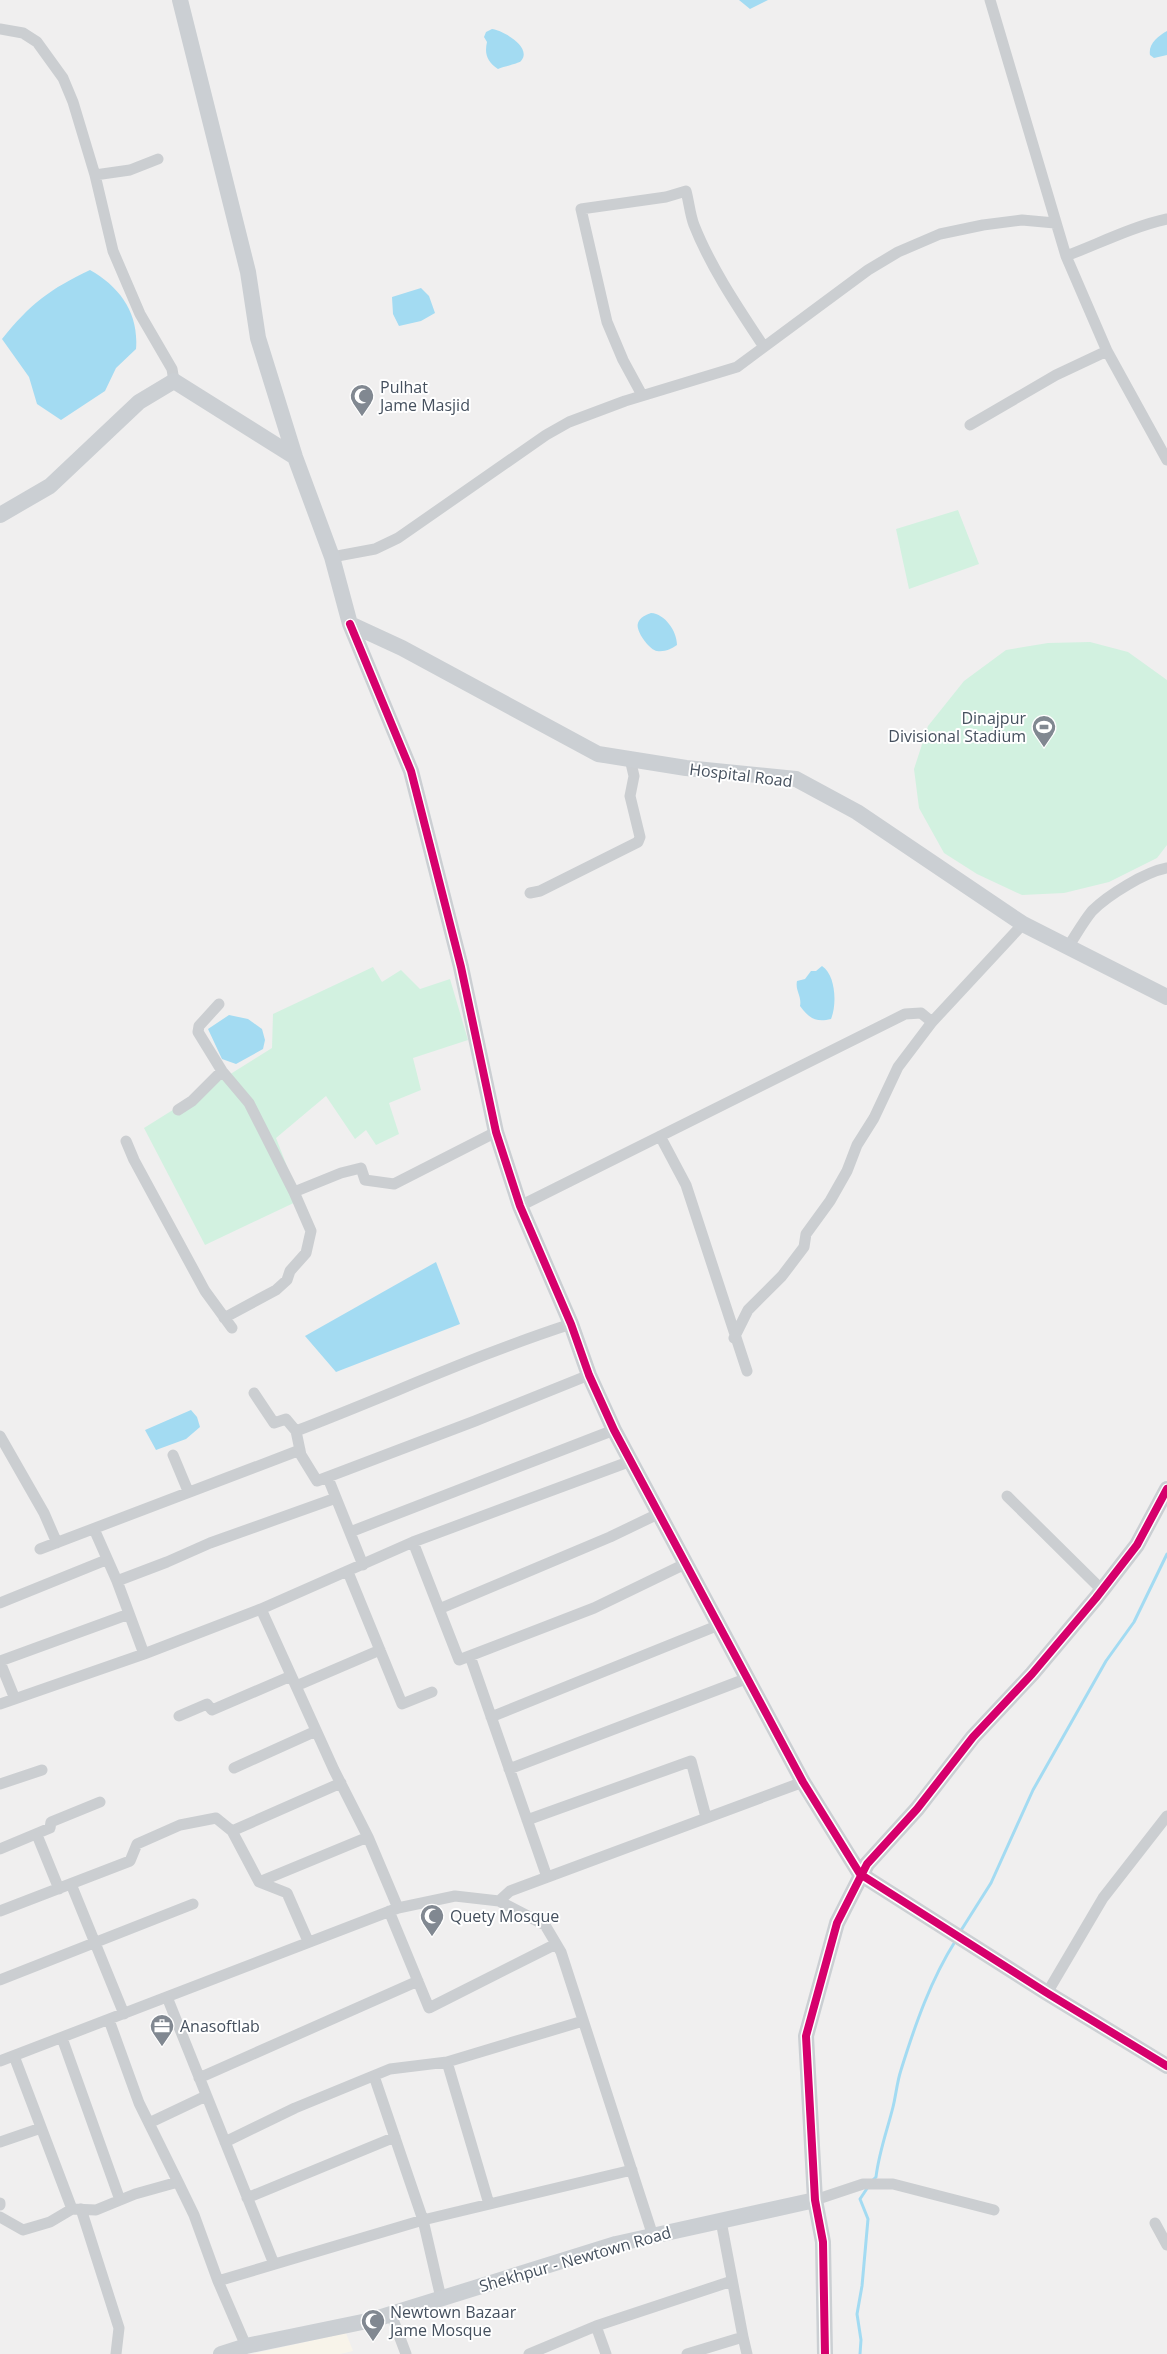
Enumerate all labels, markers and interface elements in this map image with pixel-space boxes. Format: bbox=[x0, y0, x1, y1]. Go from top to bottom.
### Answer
place label: Pulhat Jame Masjid bbox=[378, 376, 470, 416]
mosque icon: Pulhat Jame Masjid bbox=[349, 383, 375, 417]
place label: Dinajpur Divisional Stadium bbox=[888, 707, 1026, 747]
sports icon: Dinajpur Divisional Stadium bbox=[1031, 714, 1057, 748]
street label: Hospital Road bbox=[688, 758, 794, 792]
mosque icon: Quety Mosque bbox=[419, 1903, 445, 1937]
place label: Quety Mosque bbox=[450, 1905, 559, 1927]
office icon: Anasoftlab bbox=[149, 2013, 175, 2047]
place label: Anasoftlab bbox=[180, 2015, 260, 2037]
street label: Shekhpur - Newtown Road bbox=[476, 2221, 674, 2297]
place label: Newtown Bazaar Jame Mosque bbox=[388, 2301, 517, 2341]
mosque icon: Newtown Bazaar Jame Mosque bbox=[360, 2308, 386, 2342]

